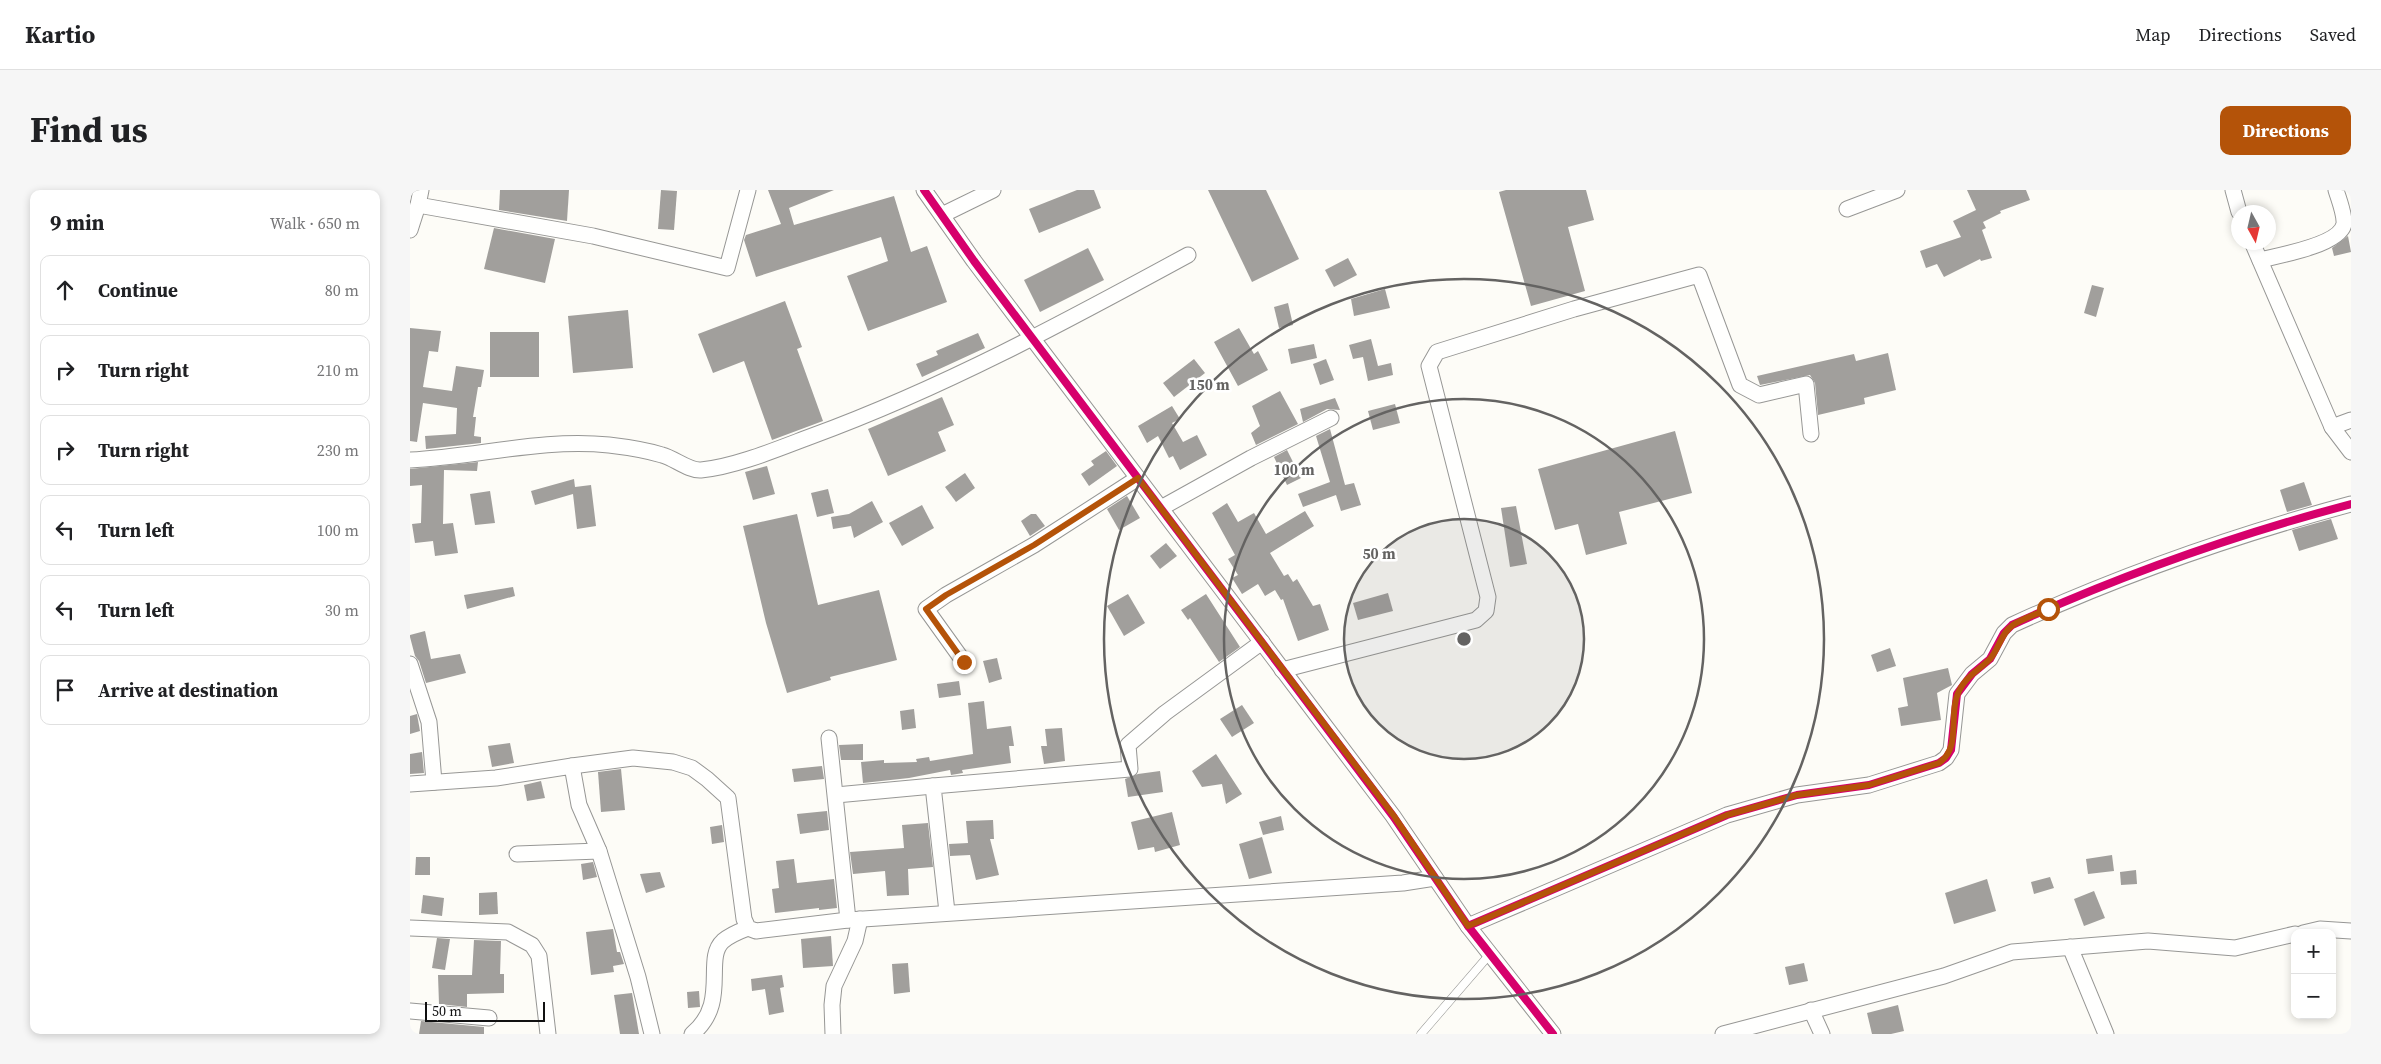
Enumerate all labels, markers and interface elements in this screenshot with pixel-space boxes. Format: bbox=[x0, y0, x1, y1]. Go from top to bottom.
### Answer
text: Kartio bbox=[25, 18, 95, 51]
text: Map bbox=[2135, 22, 2171, 47]
text: Directions bbox=[2199, 22, 2282, 47]
text: Saved bbox=[2310, 22, 2356, 47]
text: Find us bbox=[30, 106, 148, 154]
button: Directions bbox=[2220, 106, 2351, 155]
north arrow bbox=[2231, 205, 2276, 250]
text: 9 min bbox=[50, 208, 105, 237]
text: Walk · 650 m bbox=[270, 212, 360, 234]
icon: ahead bbox=[51, 276, 79, 304]
text: Continue bbox=[98, 277, 178, 303]
text: 80 m bbox=[325, 279, 359, 301]
icon: right bbox=[51, 356, 79, 384]
text: Turn right bbox=[98, 357, 189, 383]
text: 210 m bbox=[317, 359, 359, 381]
text: 150 m bbox=[1188, 374, 1230, 395]
icon: right bbox=[51, 436, 79, 464]
text: Turn right bbox=[98, 437, 189, 463]
text: 230 m bbox=[317, 439, 359, 461]
text: 100 m bbox=[1273, 459, 1315, 480]
icon: left bbox=[51, 516, 79, 544]
text: Turn left bbox=[98, 517, 174, 543]
text: 100 m bbox=[317, 519, 359, 541]
text: 50 m bbox=[1362, 543, 1396, 564]
icon: left bbox=[51, 596, 79, 624]
text: Turn left bbox=[98, 597, 174, 623]
route start bbox=[2037, 598, 2060, 621]
text: 30 m bbox=[325, 599, 359, 621]
centre of rings bbox=[1455, 630, 1473, 648]
route end bbox=[953, 651, 976, 674]
icon: arrive bbox=[51, 676, 79, 704]
text: Arrive at destination bbox=[98, 677, 278, 703]
map controls bbox=[2291, 929, 2336, 1019]
button: + bbox=[2291, 929, 2336, 974]
button: − bbox=[2291, 974, 2336, 1019]
scale bar bbox=[425, 999, 545, 1022]
text: 50 m bbox=[432, 1001, 462, 1021]

